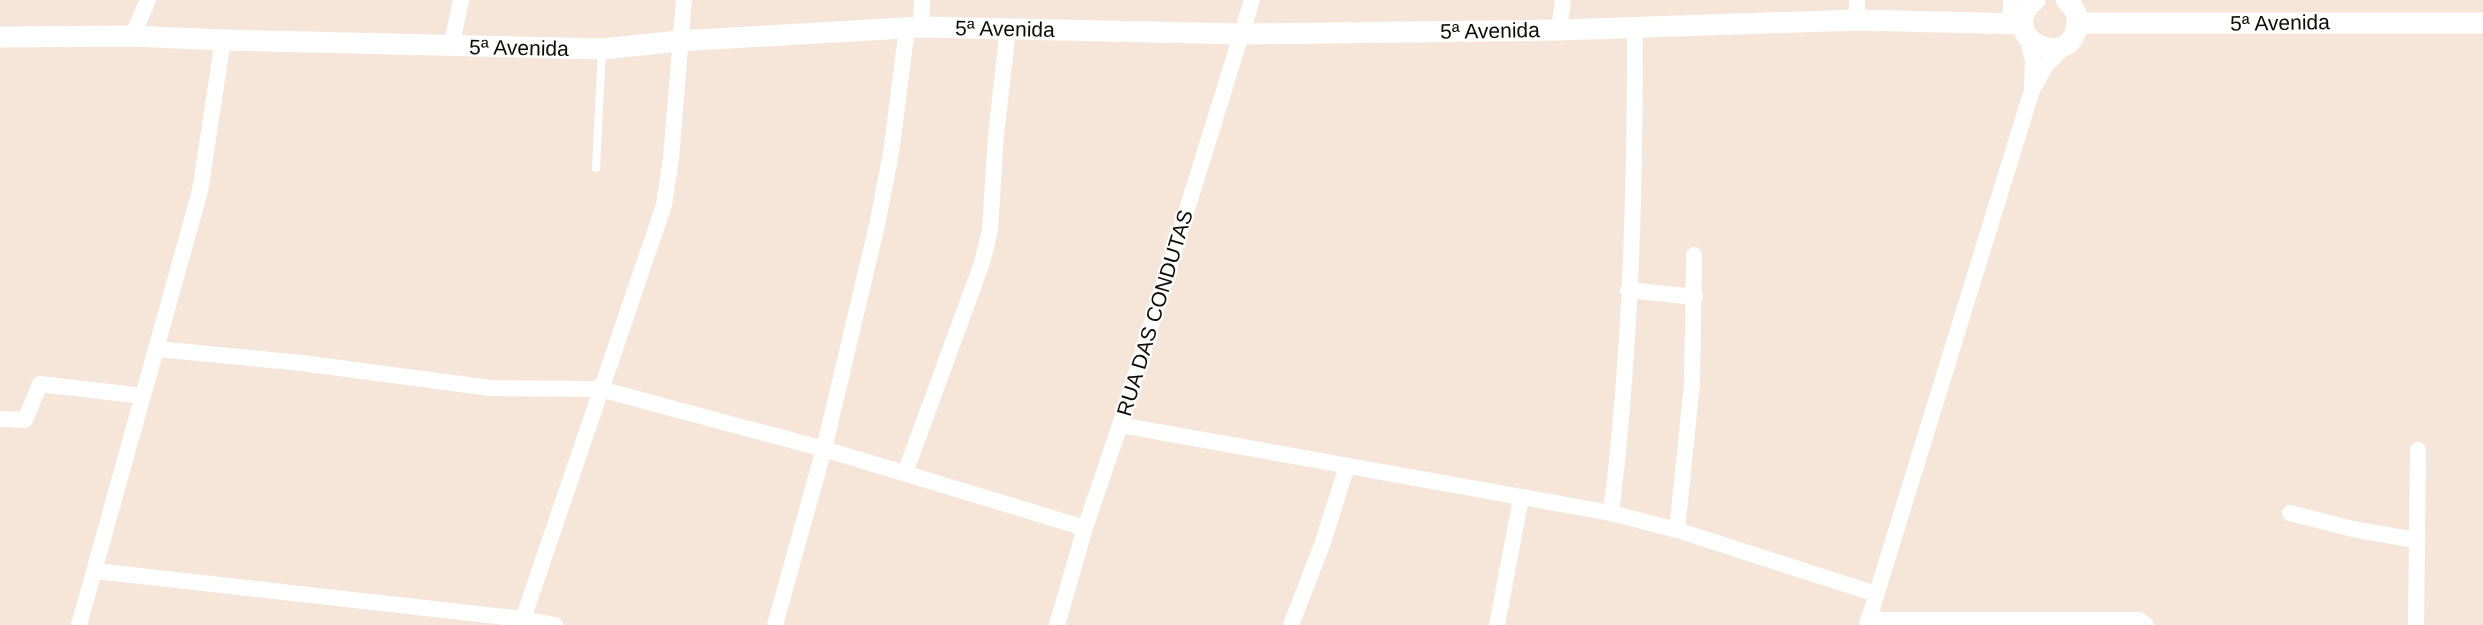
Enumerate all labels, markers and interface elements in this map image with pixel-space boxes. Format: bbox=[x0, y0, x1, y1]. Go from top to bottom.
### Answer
street label: 5ª Avenida bbox=[2230, 10, 2330, 35]
street label: 5ª Avenida bbox=[955, 16, 1055, 41]
street label: 5ª Avenida bbox=[1440, 18, 1540, 43]
street label: 5ª Avenida bbox=[469, 35, 569, 60]
street label: RUA DAS CONDUTAS bbox=[1112, 207, 1197, 419]

